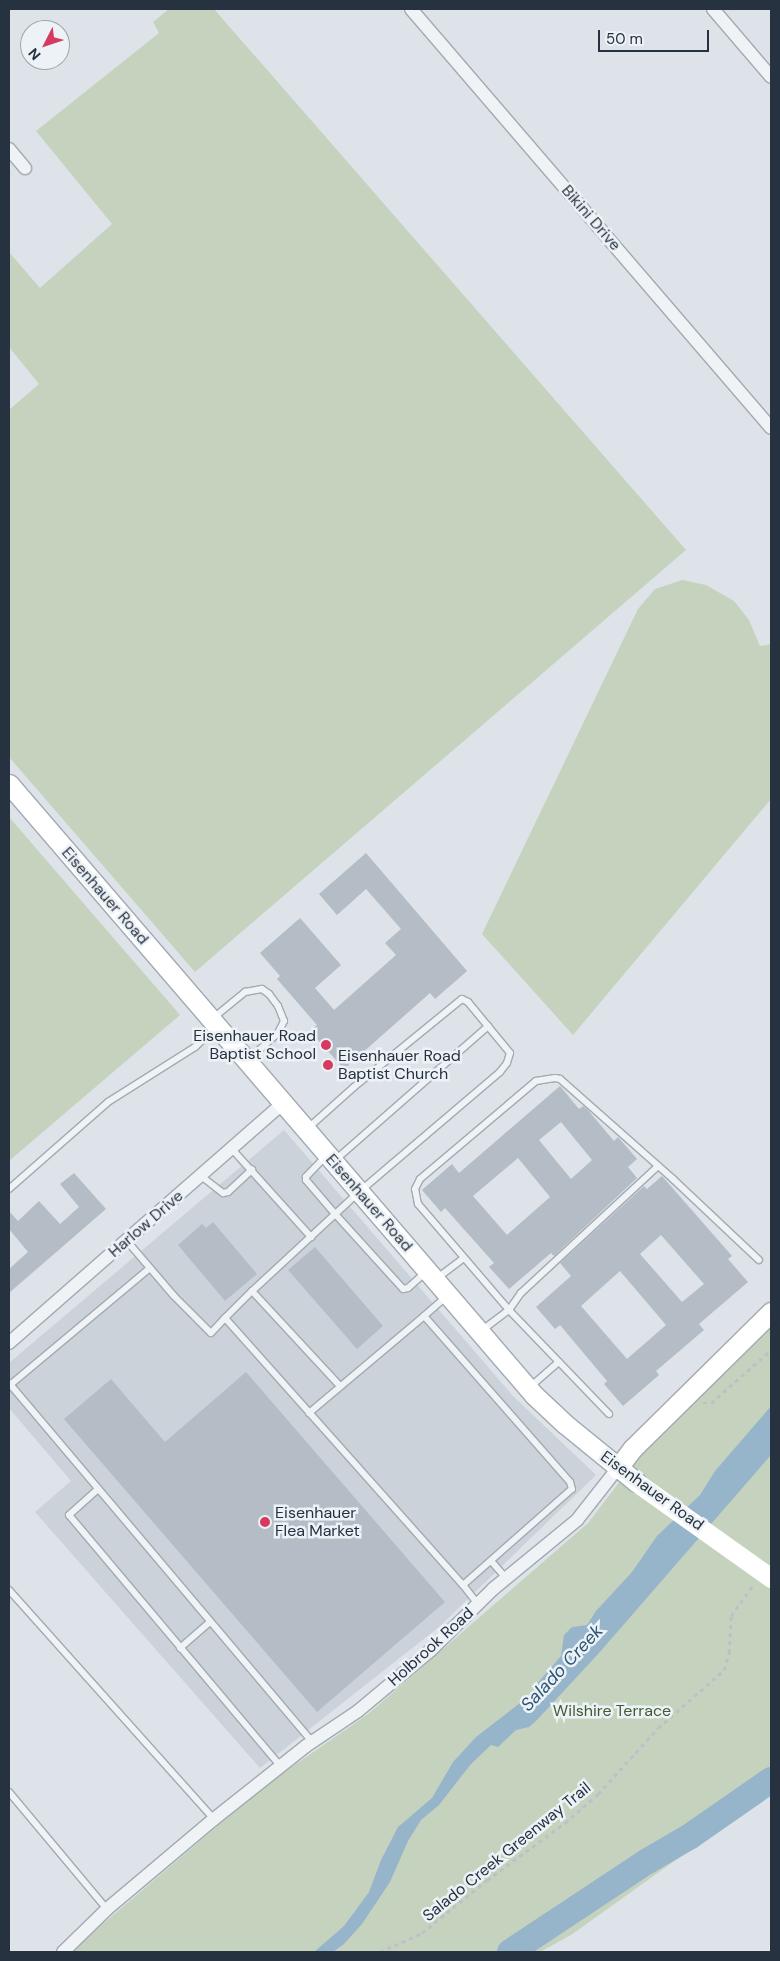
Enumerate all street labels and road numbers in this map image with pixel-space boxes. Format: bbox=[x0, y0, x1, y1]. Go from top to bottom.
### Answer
street label: Bikini Drive bbox=[557, 181, 625, 255]
street label: Eisenhauer Road bbox=[57, 843, 153, 949]
street label: Eisenhauer Road bbox=[321, 1150, 417, 1256]
street label: Harlow Drive bbox=[105, 1186, 187, 1262]
street label: Eisenhauer Road bbox=[597, 1447, 707, 1535]
street label: Holbrook Road bbox=[384, 1604, 478, 1690]
street label: Salado Creek Greenway Trail bbox=[419, 1778, 595, 1926]

